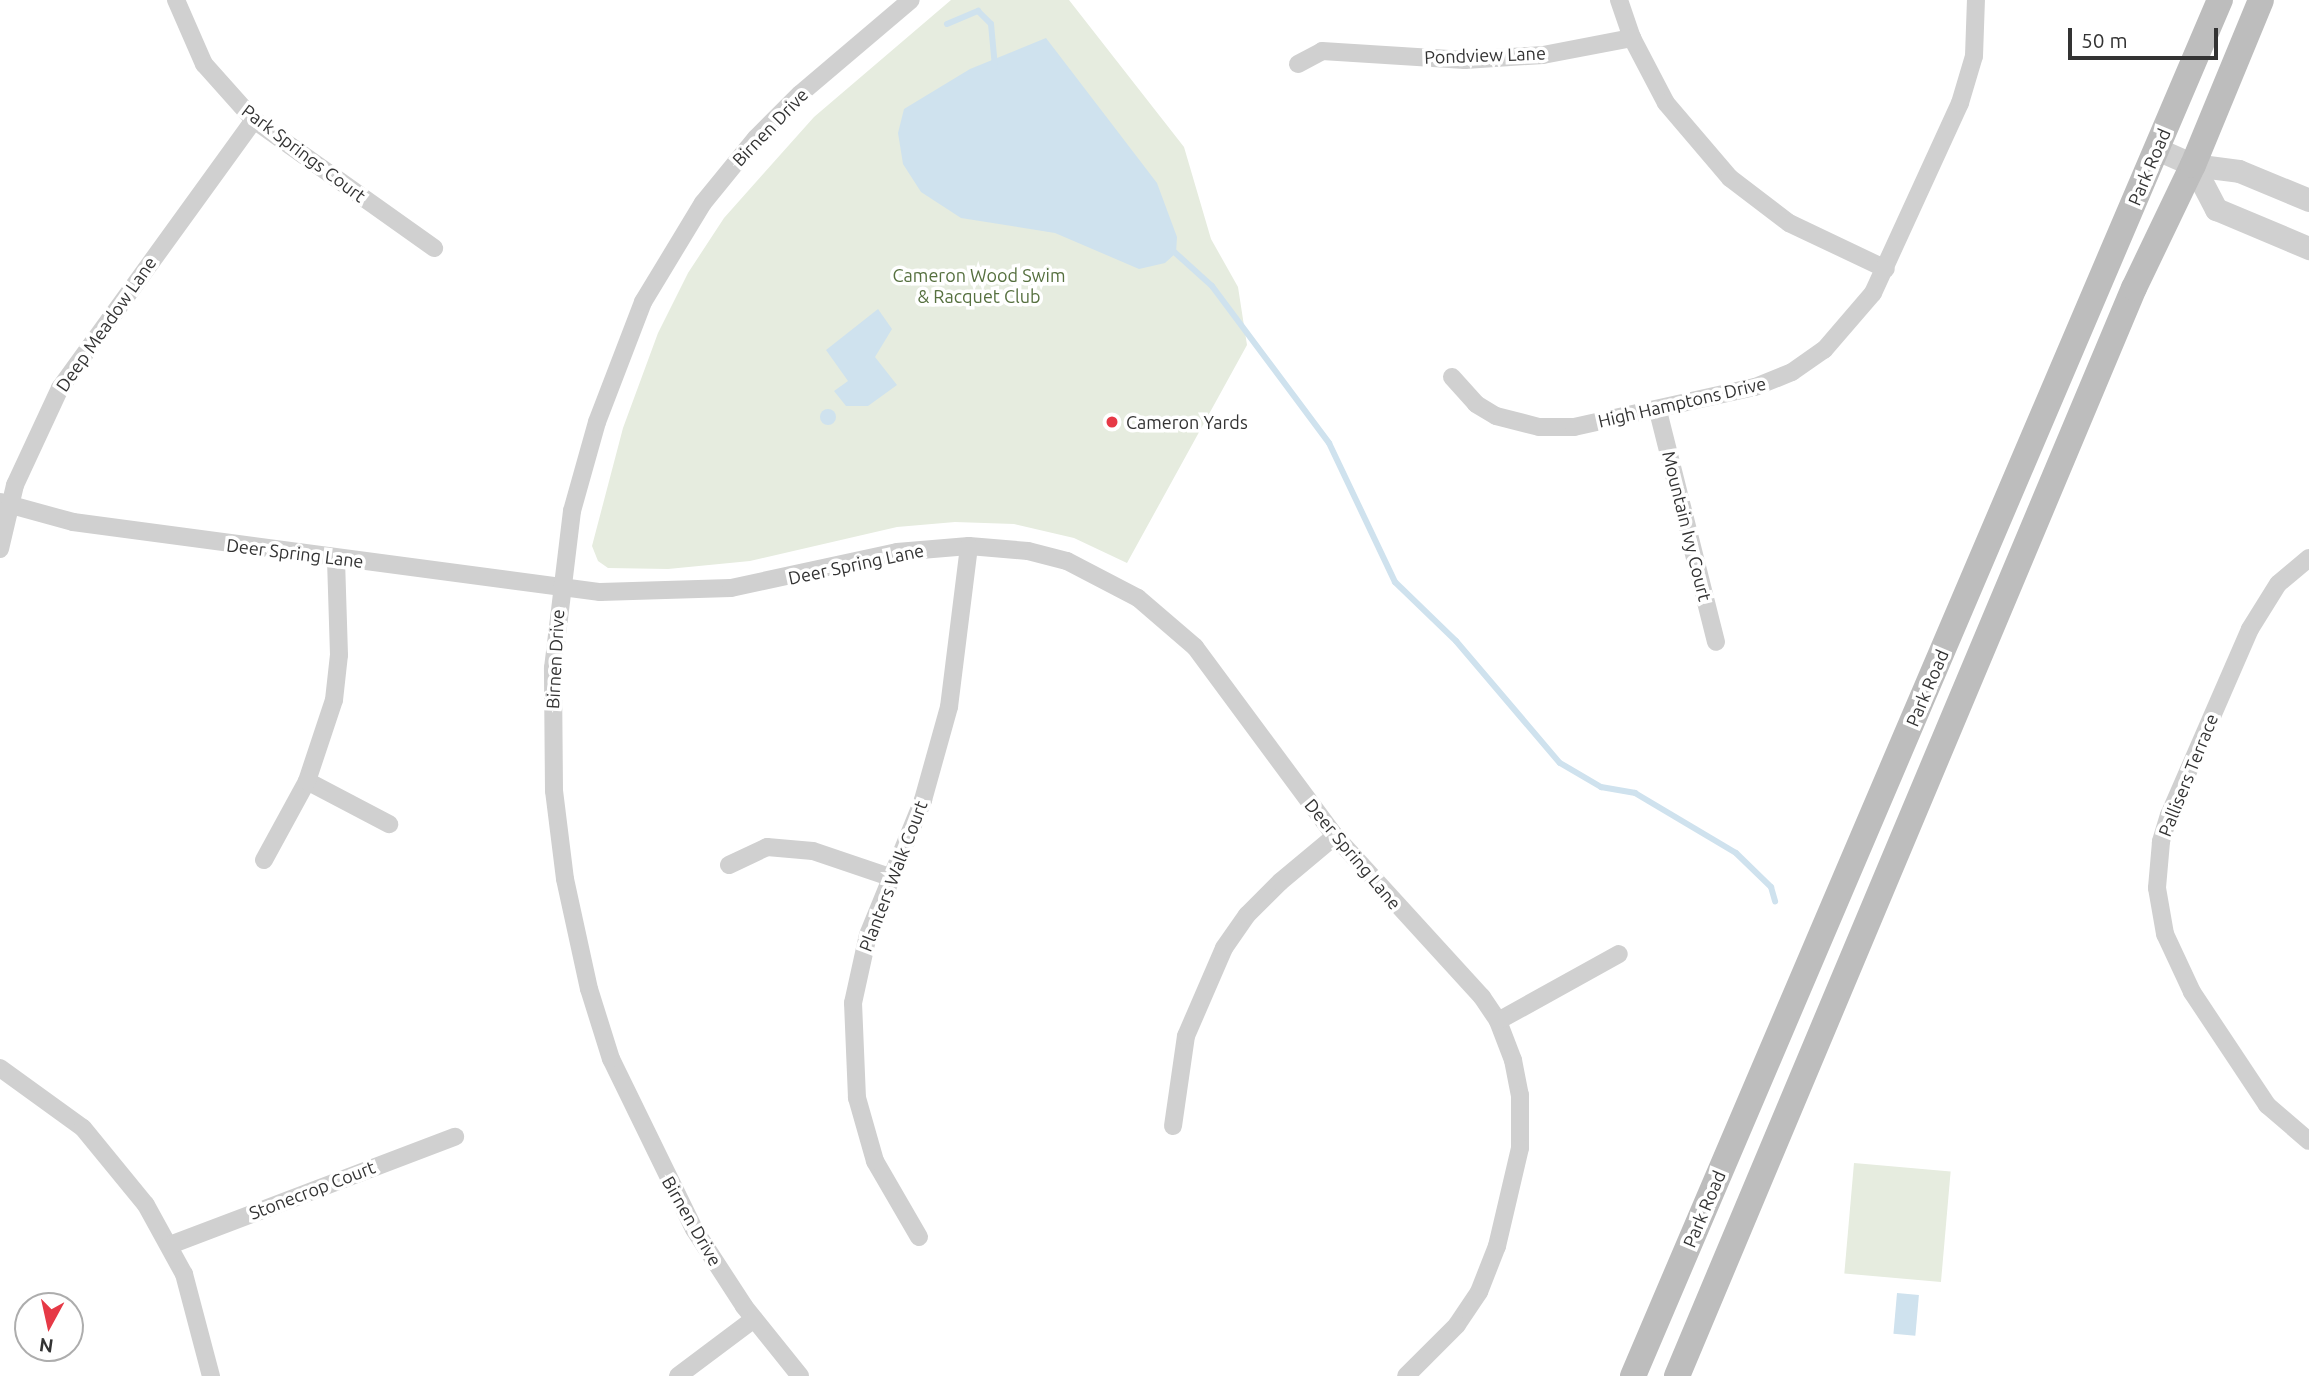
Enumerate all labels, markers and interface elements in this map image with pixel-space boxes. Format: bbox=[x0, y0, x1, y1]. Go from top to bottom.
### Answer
scale bar bbox=[2071, 14, 2222, 58]
text: 50 m bbox=[2081, 28, 2128, 52]
street label: Pondview Lane bbox=[1424, 42, 1546, 68]
street label: Birnen Drive bbox=[728, 84, 812, 170]
street label: Park Springs Court bbox=[238, 99, 370, 207]
street label: Park Road bbox=[2123, 125, 2175, 209]
street label: Deep Meadow Lane bbox=[51, 252, 161, 396]
park label: Cameron Wood Swim & Racquet Club bbox=[893, 265, 1065, 308]
street label: High Hamptons Drive bbox=[1596, 372, 1768, 432]
place label: Cameron Yards bbox=[1126, 411, 1248, 433]
marker: Cameron Yards bbox=[1104, 414, 1120, 430]
street label: Mountain Ivy Court bbox=[1658, 449, 1716, 603]
street label: Deer Spring Lane bbox=[225, 534, 365, 572]
street label: Deer Spring Lane bbox=[786, 539, 926, 589]
street label: Birnen Drive bbox=[542, 609, 568, 709]
street label: Park Road bbox=[1901, 646, 1953, 730]
street label: Pallisers Terrace bbox=[2154, 711, 2222, 839]
street label: Deer Spring Lane bbox=[1300, 794, 1406, 914]
street label: Planters Walk Court bbox=[854, 797, 932, 955]
street label: Stonecrop Court bbox=[246, 1156, 378, 1224]
street label: Park Road bbox=[1678, 1167, 1730, 1251]
street label: Birnen Drive bbox=[658, 1172, 726, 1270]
north arrow bbox=[14, 1292, 84, 1362]
text: N bbox=[38, 1334, 55, 1358]

